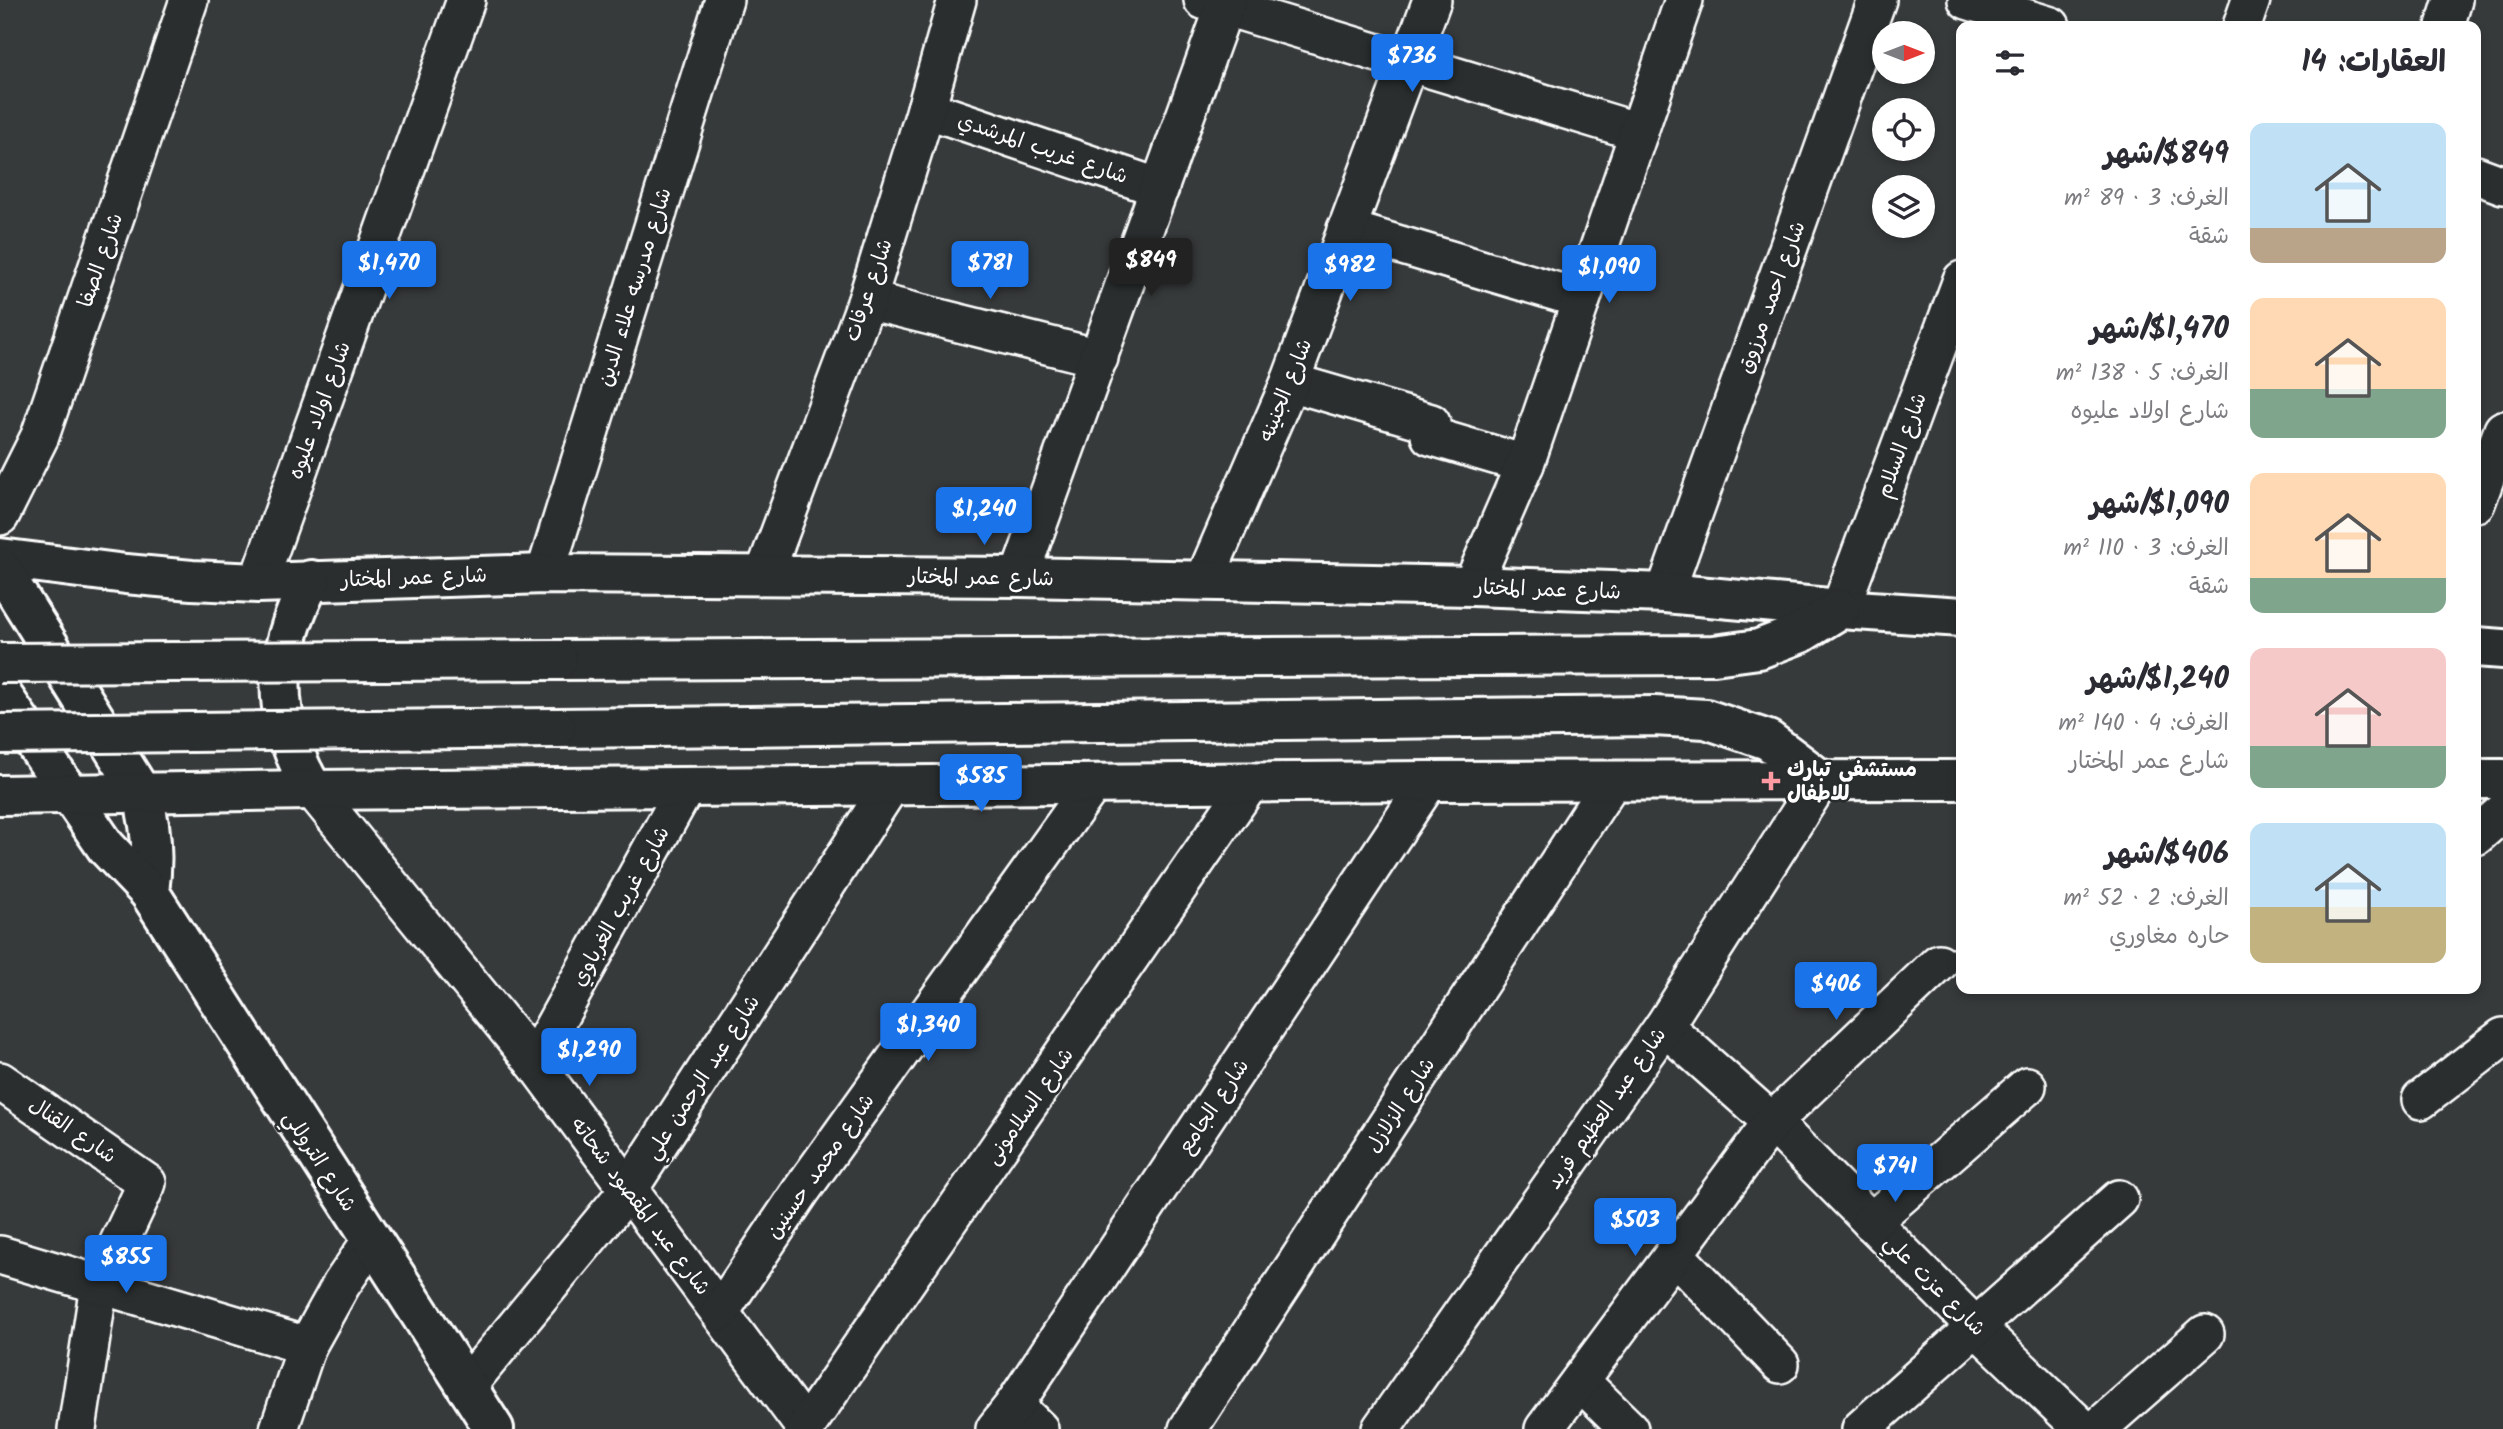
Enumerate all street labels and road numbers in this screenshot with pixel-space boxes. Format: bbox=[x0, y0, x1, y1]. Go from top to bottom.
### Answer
street label: شارع غريب المرشدي bbox=[953, 105, 1132, 194]
street label: شارع مدرسه علاء الدين bbox=[589, 184, 681, 391]
street label: شارع الصفا bbox=[70, 209, 133, 312]
street label: شارع احمد مرزوق bbox=[1730, 217, 1815, 378]
street label: شارع عرفات bbox=[836, 235, 902, 346]
street label: شارع الجنينه bbox=[1251, 334, 1322, 447]
street label: شارع اولاد عليوه bbox=[280, 337, 361, 484]
street label: شارع السلام bbox=[1868, 388, 1937, 503]
street label: شارع عمر المختار bbox=[339, 559, 488, 598]
street label: شارع عمر المختار bbox=[906, 561, 1054, 596]
street label: شارع عمر المختار bbox=[1472, 571, 1621, 610]
street label: شارع غريب الغرباوي bbox=[563, 820, 679, 993]
street label: شارع عبد الرحمن علي bbox=[637, 989, 770, 1168]
street label: شارع عبد العظيم فريد bbox=[1539, 1021, 1676, 1197]
street label: شارع السلامونى bbox=[977, 1041, 1083, 1172]
street label: شارع الزلازل bbox=[1358, 1051, 1445, 1160]
street label: شارع الجامع bbox=[1170, 1052, 1258, 1161]
street label: شارع محمد حسنين bbox=[759, 1087, 884, 1247]
street label: شارع القنال bbox=[21, 1090, 123, 1173]
street label: شارع التروللي bbox=[273, 1104, 364, 1220]
street label: شارع عبد المقصود شحاته bbox=[562, 1111, 718, 1303]
street label: شارع عزت علي bbox=[1874, 1227, 1993, 1346]

